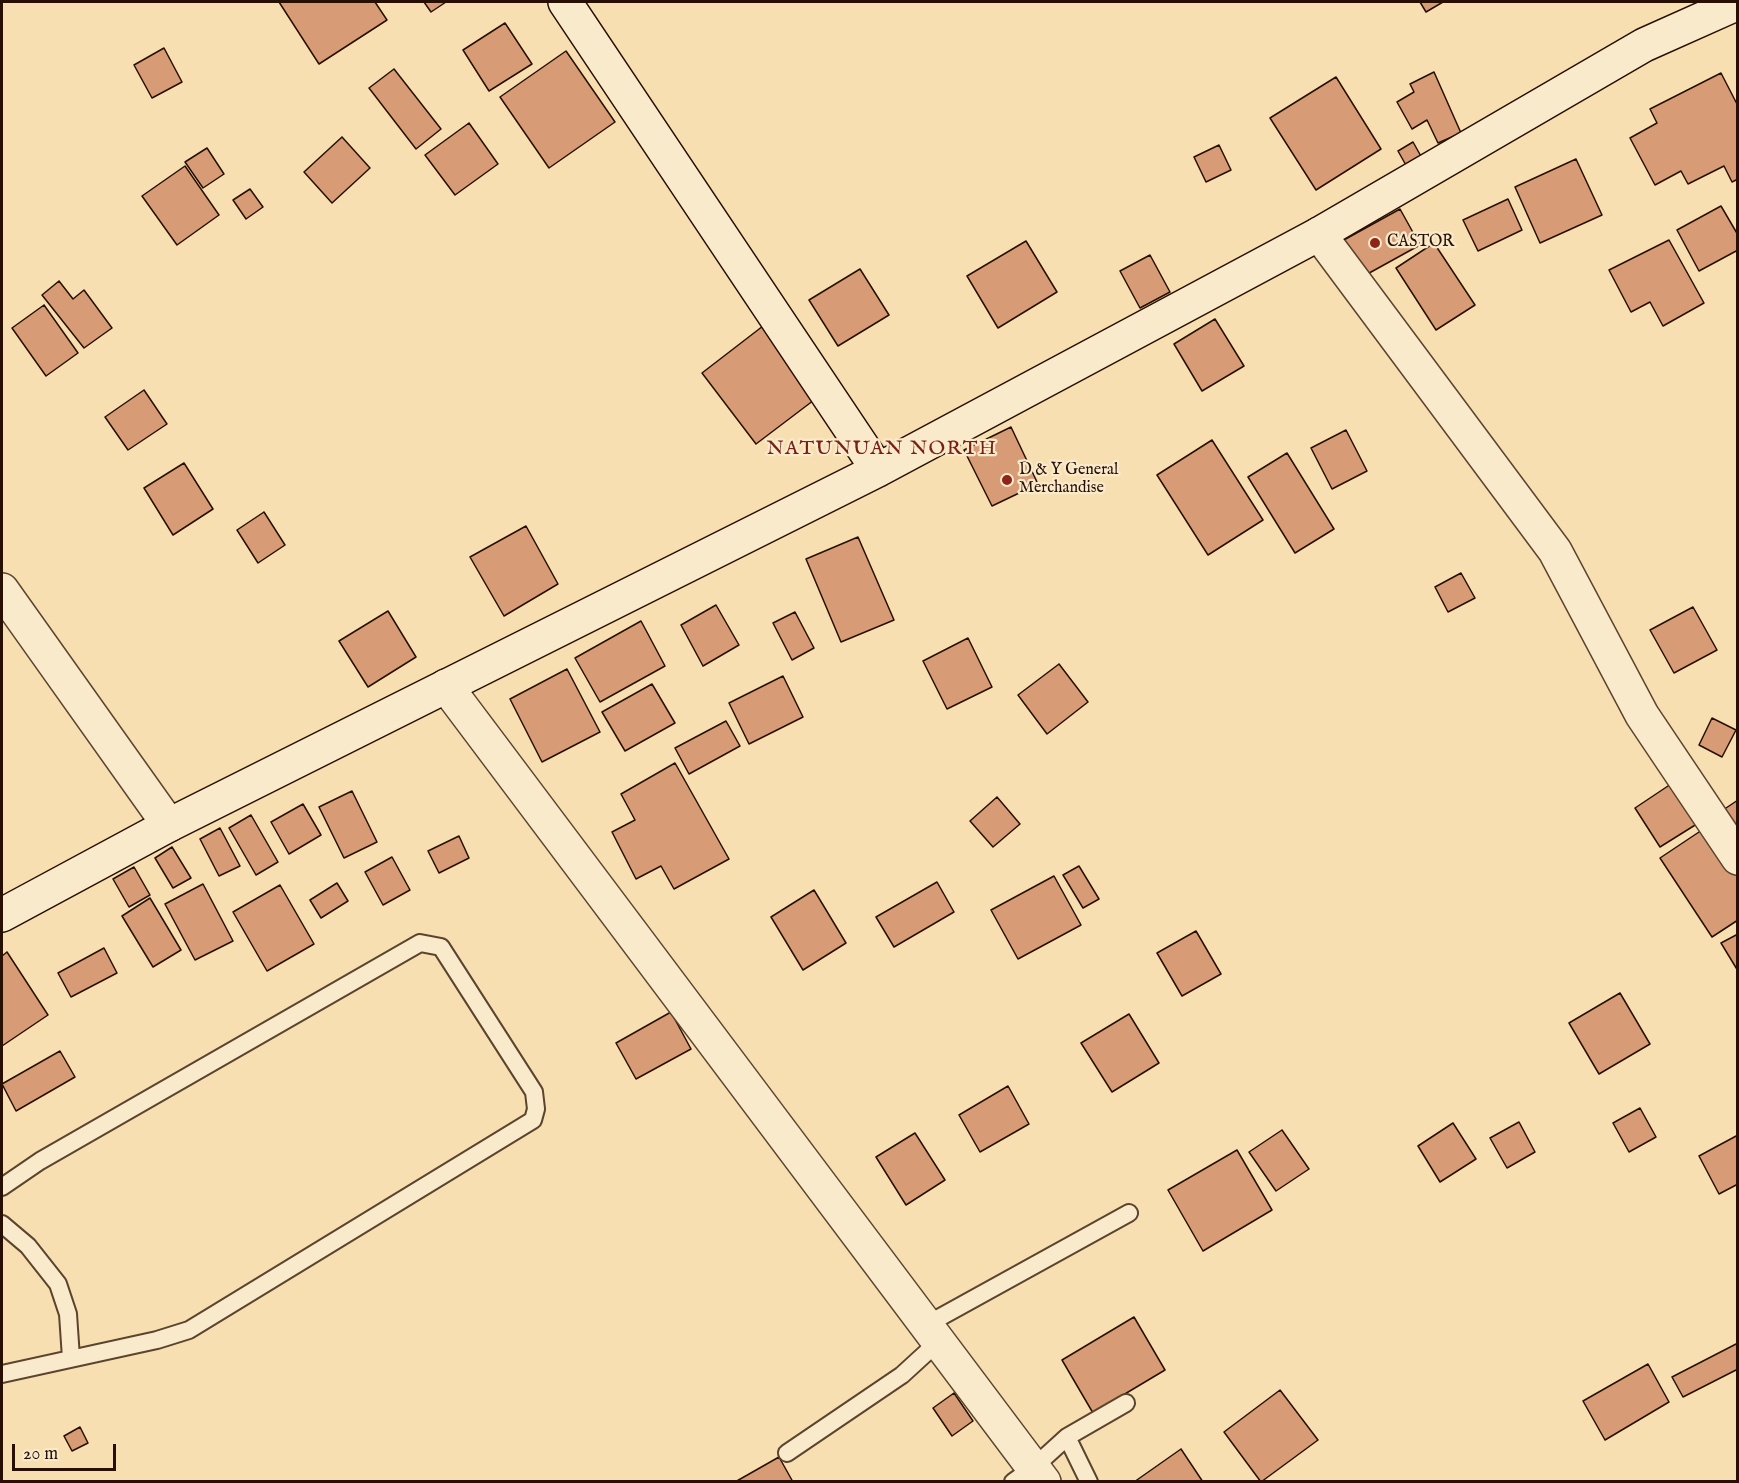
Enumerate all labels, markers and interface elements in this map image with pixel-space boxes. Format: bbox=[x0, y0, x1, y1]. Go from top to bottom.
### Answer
place label: CASTOR bbox=[1387, 233, 1454, 253]
marker: CASTOR bbox=[1368, 236, 1382, 250]
district label: NATUNUAN NORTH bbox=[767, 438, 997, 462]
place label: D & Y General Merchandise bbox=[1019, 461, 1118, 499]
marker: D & Y General Merchandise bbox=[1000, 473, 1014, 487]
scale bar bbox=[15, 1432, 118, 1470]
text: 20 m bbox=[23, 1443, 58, 1466]

